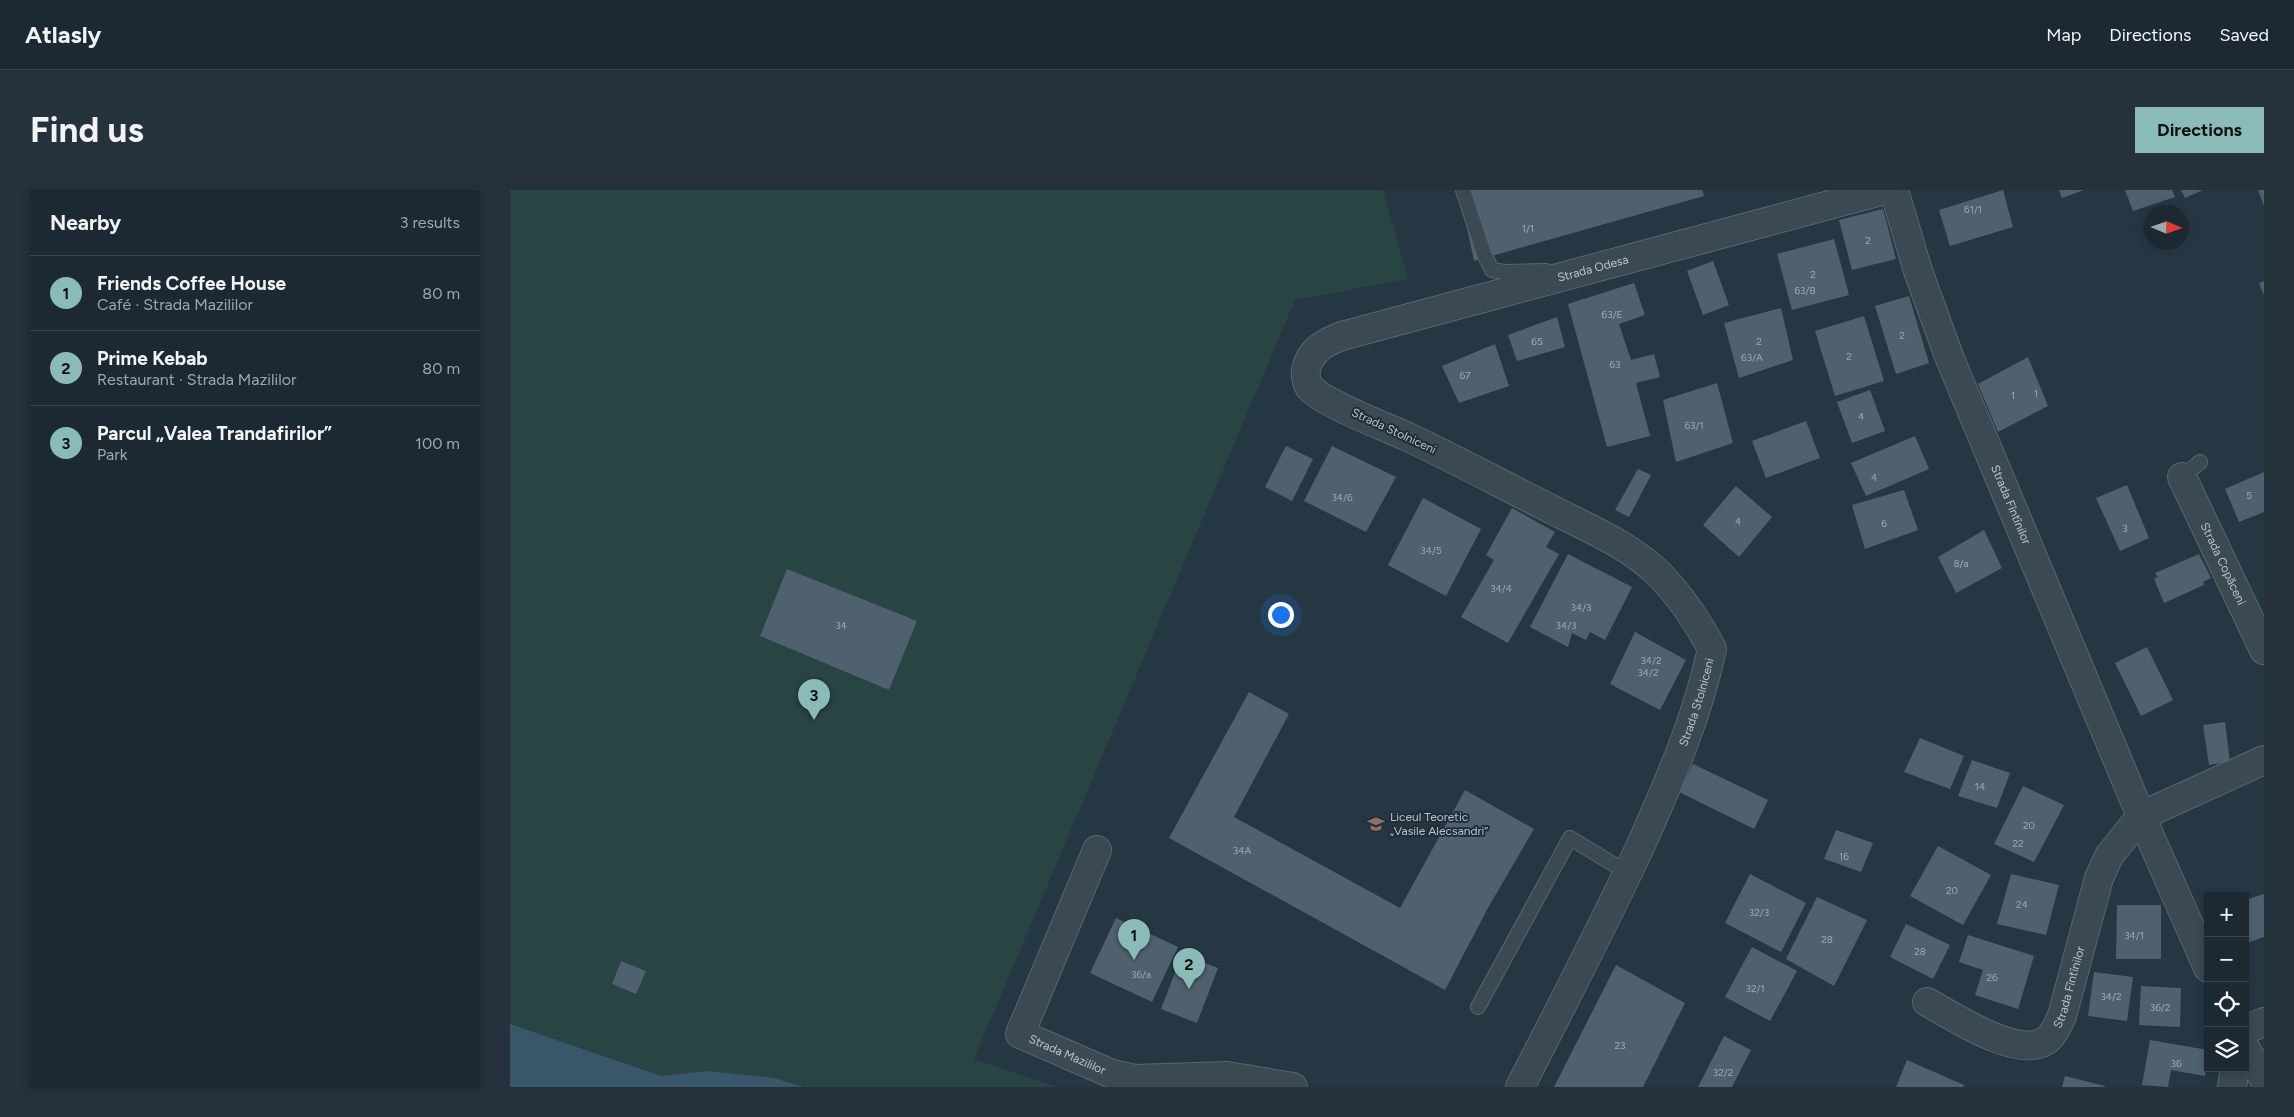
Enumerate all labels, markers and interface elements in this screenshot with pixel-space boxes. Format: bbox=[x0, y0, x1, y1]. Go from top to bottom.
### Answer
text: Atlasly bbox=[25, 20, 101, 49]
text: Map bbox=[2046, 24, 2081, 46]
text: Directions bbox=[2109, 24, 2191, 46]
text: Saved bbox=[2219, 24, 2269, 46]
button: Directions bbox=[2135, 107, 2264, 153]
text: Find us bbox=[30, 109, 144, 151]
house number: 61/1 bbox=[1964, 203, 1982, 216]
north arrow bbox=[2144, 205, 2189, 250]
text: Nearby bbox=[50, 210, 121, 235]
text: 3 results bbox=[400, 213, 460, 232]
house number: 1/1 bbox=[1522, 222, 1534, 235]
house number: 2 bbox=[1865, 234, 1871, 247]
street label: Strada Odesa bbox=[1556, 252, 1630, 285]
house number: 2 bbox=[1810, 268, 1816, 281]
text: Friends Coffee House bbox=[97, 272, 286, 295]
text: 1 bbox=[63, 284, 69, 303]
text: 80 m bbox=[422, 284, 460, 303]
house number: 63/B bbox=[1794, 284, 1816, 297]
text: Café · Strada Mazililor bbox=[97, 295, 253, 314]
house number: 63/E bbox=[1602, 308, 1623, 321]
house number: 2 bbox=[1899, 329, 1905, 342]
house number: 65 bbox=[1531, 335, 1543, 348]
house number: 2 bbox=[1756, 335, 1762, 348]
text: Prime Kebab bbox=[97, 347, 208, 370]
house number: 2 bbox=[1846, 350, 1852, 363]
house number: 63/A bbox=[1741, 351, 1763, 364]
house number: 63 bbox=[1609, 358, 1621, 371]
text: 2 bbox=[61, 359, 71, 378]
text: 80 m bbox=[422, 359, 460, 378]
house number: 67 bbox=[1459, 369, 1471, 382]
text: Restaurant · Strada Mazililor bbox=[97, 370, 296, 389]
house number: 1 bbox=[2034, 387, 2038, 400]
house number: 1 bbox=[2011, 389, 2015, 402]
street label: Strada Stolniceni bbox=[1349, 405, 1439, 457]
house number: 4 bbox=[1858, 410, 1864, 423]
house number: 63/1 bbox=[1684, 419, 1704, 432]
text: Parcul „Valea Trandafirilor” bbox=[97, 422, 332, 445]
text: 3 bbox=[62, 434, 70, 453]
text: 100 m bbox=[415, 434, 460, 453]
text: Park bbox=[97, 445, 127, 464]
street label: Strada Fîntînilor bbox=[1988, 463, 2034, 546]
house number: 4 bbox=[1871, 471, 1877, 484]
house number: 5 bbox=[2246, 489, 2252, 502]
house number: 34/6 bbox=[1331, 491, 1353, 504]
house number: 4 bbox=[1735, 515, 1741, 528]
house number: 6 bbox=[1881, 517, 1887, 530]
street label: Strada Copăceni bbox=[2198, 520, 2249, 607]
house number: 3 bbox=[2122, 522, 2128, 535]
house number: 34/5 bbox=[1420, 544, 1442, 557]
house number: 8/a bbox=[1953, 557, 1969, 570]
house number: 34/4 bbox=[1490, 582, 1512, 595]
house number: 34/3 bbox=[1571, 601, 1591, 614]
your location bbox=[1268, 602, 1294, 628]
house number: 34 bbox=[835, 619, 847, 632]
house number: 34/3 bbox=[1556, 619, 1576, 632]
house number: 34/2 bbox=[1640, 654, 1662, 667]
street label: Strada Stolniceni bbox=[1676, 657, 1717, 748]
house number: 34/2 bbox=[1637, 666, 1659, 679]
pin: 3 bbox=[798, 679, 830, 720]
house number: 14 bbox=[1975, 780, 1985, 793]
place label: Liceul Teoretic „Vasile Alecsandri” bbox=[1390, 810, 1488, 838]
school or university icon: Liceul Teoretic „Vasile Alecsandri” bbox=[1366, 814, 1386, 834]
house number: 20 bbox=[2023, 819, 2035, 832]
house number: 22 bbox=[2012, 837, 2024, 850]
house number: 34A bbox=[1233, 844, 1251, 857]
house number: 16 bbox=[1839, 850, 1849, 863]
house number: 20 bbox=[1946, 884, 1958, 897]
map controls bbox=[2204, 892, 2249, 1072]
button: + bbox=[2204, 892, 2249, 937]
house number: 24 bbox=[2016, 898, 2028, 911]
house number: 32/3 bbox=[1749, 906, 1769, 919]
pin: 1 bbox=[1118, 919, 1150, 960]
house number: 34/1 bbox=[2124, 929, 2144, 942]
house number: 28 bbox=[1821, 933, 1833, 946]
button: − bbox=[2204, 937, 2249, 982]
house number: 28 bbox=[1914, 945, 1926, 958]
street label: Strada Fîntînilor bbox=[2050, 945, 2087, 1031]
pin: 2 bbox=[1173, 948, 1205, 989]
house number: 36/a bbox=[1131, 968, 1151, 981]
house number: 26 bbox=[1986, 971, 1998, 984]
house number: 32/1 bbox=[1745, 982, 1765, 995]
button: locate bbox=[2204, 982, 2249, 1027]
house number: 34/2 bbox=[2100, 990, 2122, 1003]
house number: 36/2 bbox=[2150, 1001, 2170, 1014]
button: layers bbox=[2204, 1027, 2249, 1072]
street label: Strada Mazililor bbox=[1027, 1032, 1108, 1077]
house number: 23 bbox=[1614, 1039, 1626, 1052]
house number: 36 bbox=[2170, 1057, 2182, 1070]
house number: 32/2 bbox=[1713, 1066, 1733, 1079]

